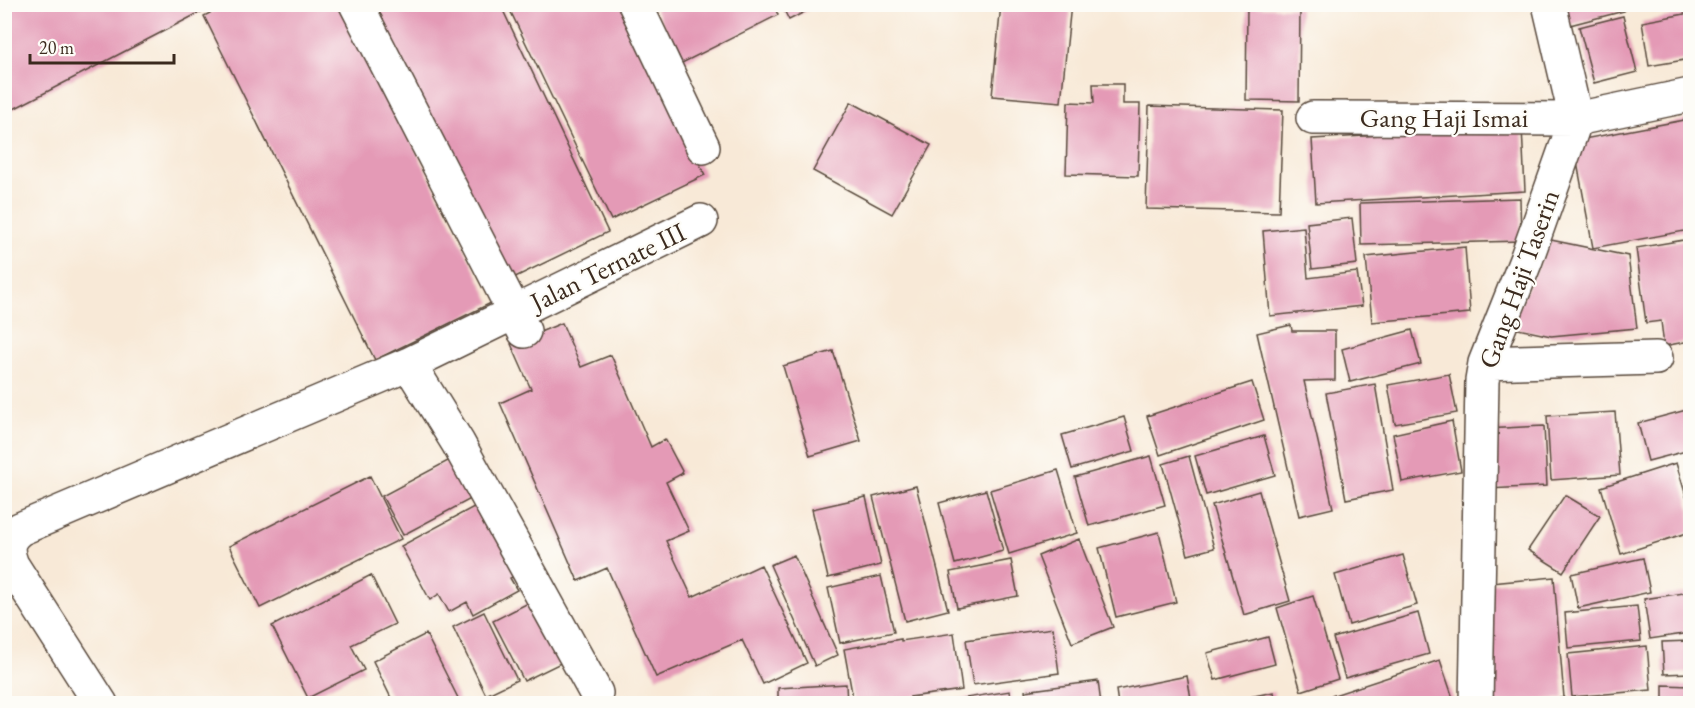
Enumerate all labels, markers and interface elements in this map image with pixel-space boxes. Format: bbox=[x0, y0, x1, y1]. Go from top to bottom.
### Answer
scale bar bbox=[30, 27, 174, 65]
text: 20 m bbox=[39, 36, 74, 59]
street label: Gang Haji Ismai bbox=[1360, 100, 1529, 135]
street label: Gang Haji Taserin bbox=[1470, 185, 1567, 373]
street label: Jalan Ternate III bbox=[523, 214, 691, 320]

